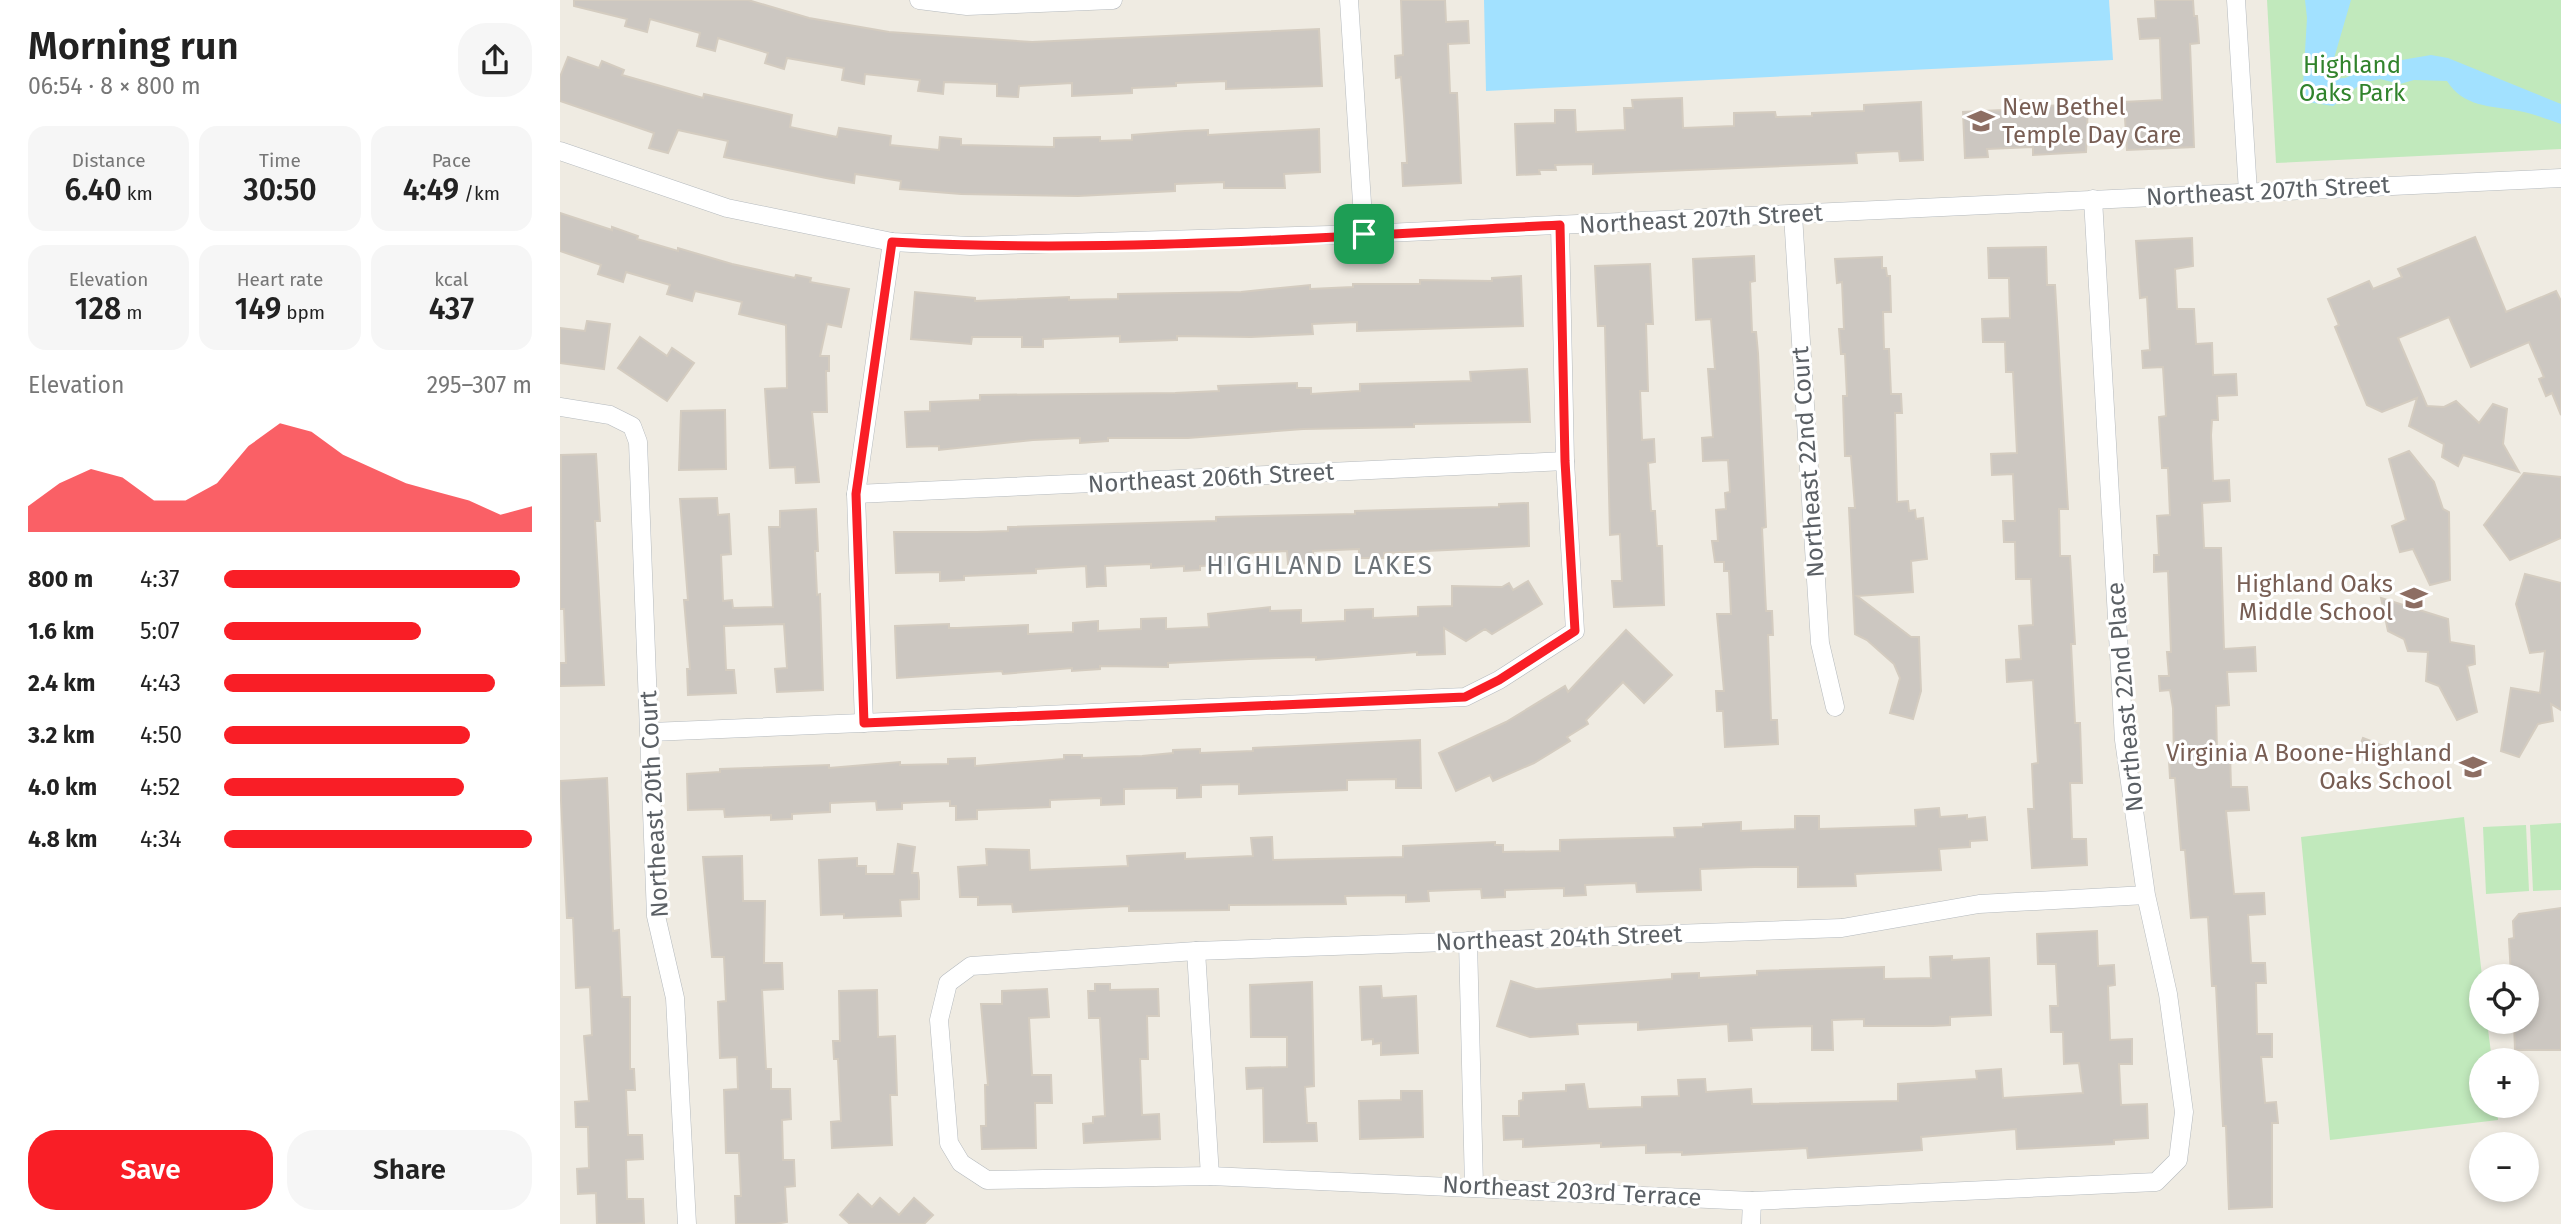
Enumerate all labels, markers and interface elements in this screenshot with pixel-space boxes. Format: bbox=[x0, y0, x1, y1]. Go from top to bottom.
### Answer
text: Morning run bbox=[28, 23, 239, 69]
button: share bbox=[458, 23, 532, 97]
park label: Highland Oaks Park bbox=[2299, 51, 2406, 107]
text: 06:54 · 8 × 800 m bbox=[28, 72, 201, 100]
place label: New Bethel Temple Day Care bbox=[2002, 93, 2181, 149]
school or university icon: New Bethel Temple Day Care bbox=[1966, 106, 1996, 136]
text: Distance bbox=[72, 149, 146, 172]
text: Time bbox=[259, 149, 301, 172]
text: Pace bbox=[432, 149, 471, 172]
street label: Northeast 207th Street bbox=[2145, 171, 2391, 211]
text: 6.40 bbox=[65, 172, 122, 208]
text: 30:50 bbox=[243, 172, 317, 208]
text: 4:49 bbox=[403, 172, 459, 208]
text: km bbox=[122, 182, 153, 205]
text: /km bbox=[459, 182, 500, 205]
street label: Northeast 207th Street bbox=[1578, 199, 1824, 239]
pin bbox=[1334, 204, 1394, 264]
icon: arrive bbox=[1345, 215, 1383, 253]
text: Elevation bbox=[69, 268, 148, 291]
text: Heart rate bbox=[237, 268, 323, 291]
text: kcal bbox=[434, 268, 468, 291]
text: 128 bbox=[75, 291, 121, 327]
text: 149 bbox=[235, 291, 281, 327]
text: 437 bbox=[429, 291, 474, 327]
text: m bbox=[121, 301, 142, 324]
text: bpm bbox=[281, 301, 325, 324]
street label: Northeast 22nd Court bbox=[1786, 345, 1830, 579]
text: Elevation bbox=[28, 371, 124, 399]
text: 295–307 m bbox=[427, 371, 532, 399]
street label: Northeast 206th Street bbox=[1087, 458, 1335, 498]
district label: HIGHLAND LAKES bbox=[1206, 550, 1434, 581]
text: 800 m bbox=[28, 565, 93, 593]
text: 4:37 bbox=[140, 565, 180, 593]
place label: Highland Oaks Middle School bbox=[2236, 570, 2393, 626]
street label: Northeast 22nd Place bbox=[2101, 581, 2149, 813]
school or university icon: Highland Oaks Middle School bbox=[2399, 583, 2429, 613]
text: 1.6 km bbox=[28, 617, 95, 645]
text: 5:07 bbox=[140, 617, 180, 645]
text: 2.4 km bbox=[28, 669, 95, 697]
text: 4:43 bbox=[140, 669, 181, 697]
street label: Northeast 20th Court bbox=[634, 689, 674, 918]
text: 3.2 km bbox=[28, 721, 95, 749]
text: 4:50 bbox=[140, 721, 182, 749]
place label: Virginia A Boone-Highland Oaks School bbox=[2166, 739, 2452, 795]
school or university icon: Virginia A Boone-Highland Oaks School bbox=[2458, 752, 2488, 782]
text: 4.0 km bbox=[28, 773, 97, 801]
text: 4:52 bbox=[140, 773, 180, 801]
text: 4.8 km bbox=[28, 825, 97, 853]
text: 4:34 bbox=[140, 825, 182, 853]
street label: Northeast 204th Street bbox=[1435, 920, 1683, 956]
map controls bbox=[2469, 964, 2539, 1202]
button: locate bbox=[2469, 964, 2539, 1034]
button: + bbox=[2469, 1048, 2539, 1118]
button: Save bbox=[28, 1130, 273, 1210]
button: Share bbox=[287, 1130, 532, 1210]
button: − bbox=[2469, 1132, 2539, 1202]
street label: Northeast 203rd Terrace bbox=[1442, 1170, 1702, 1212]

